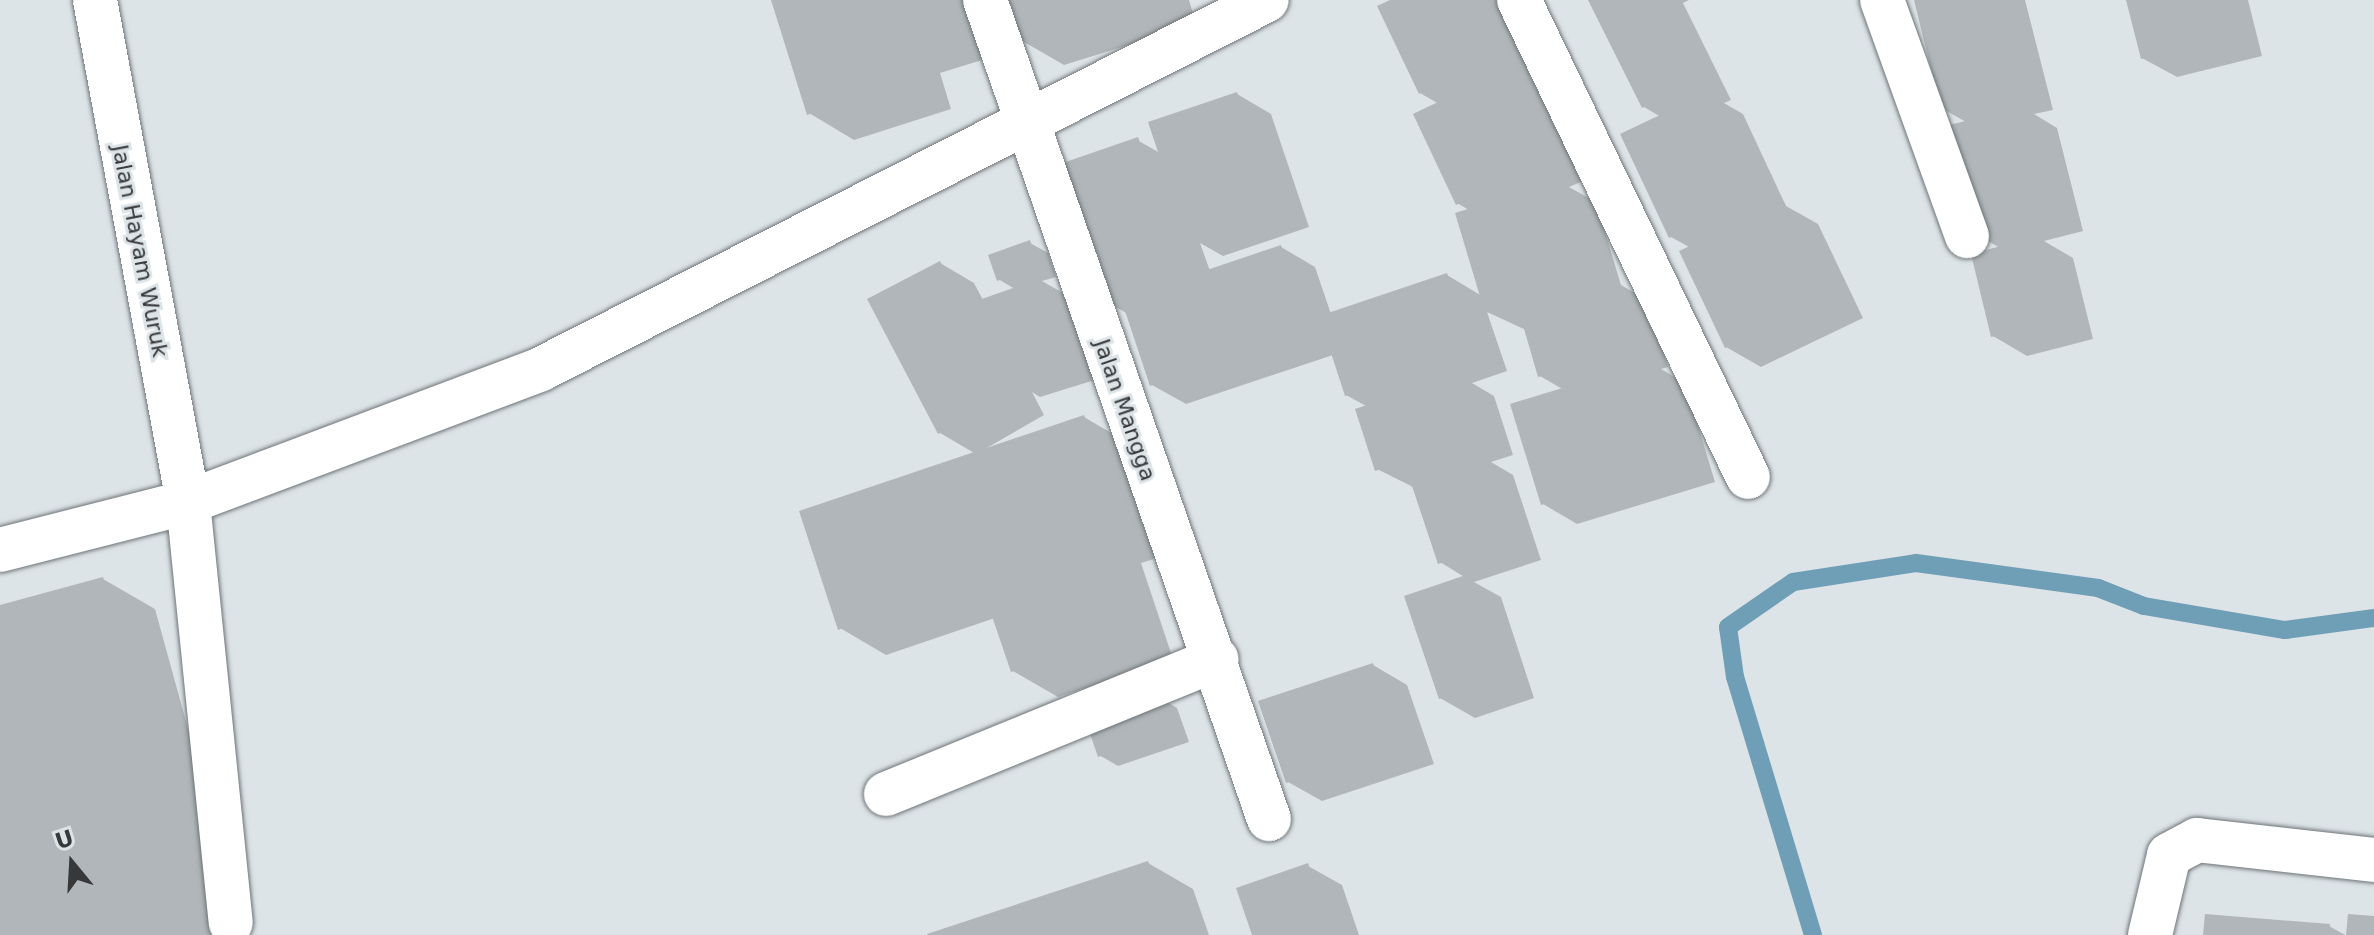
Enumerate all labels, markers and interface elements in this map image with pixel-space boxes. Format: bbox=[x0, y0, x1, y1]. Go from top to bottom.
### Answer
street label: Jalan Hayam Wuruk bbox=[106, 142, 174, 360]
street label: Jalan Mangga bbox=[1088, 336, 1162, 484]
north arrow bbox=[32, 823, 112, 903]
text: U bbox=[52, 825, 77, 854]

